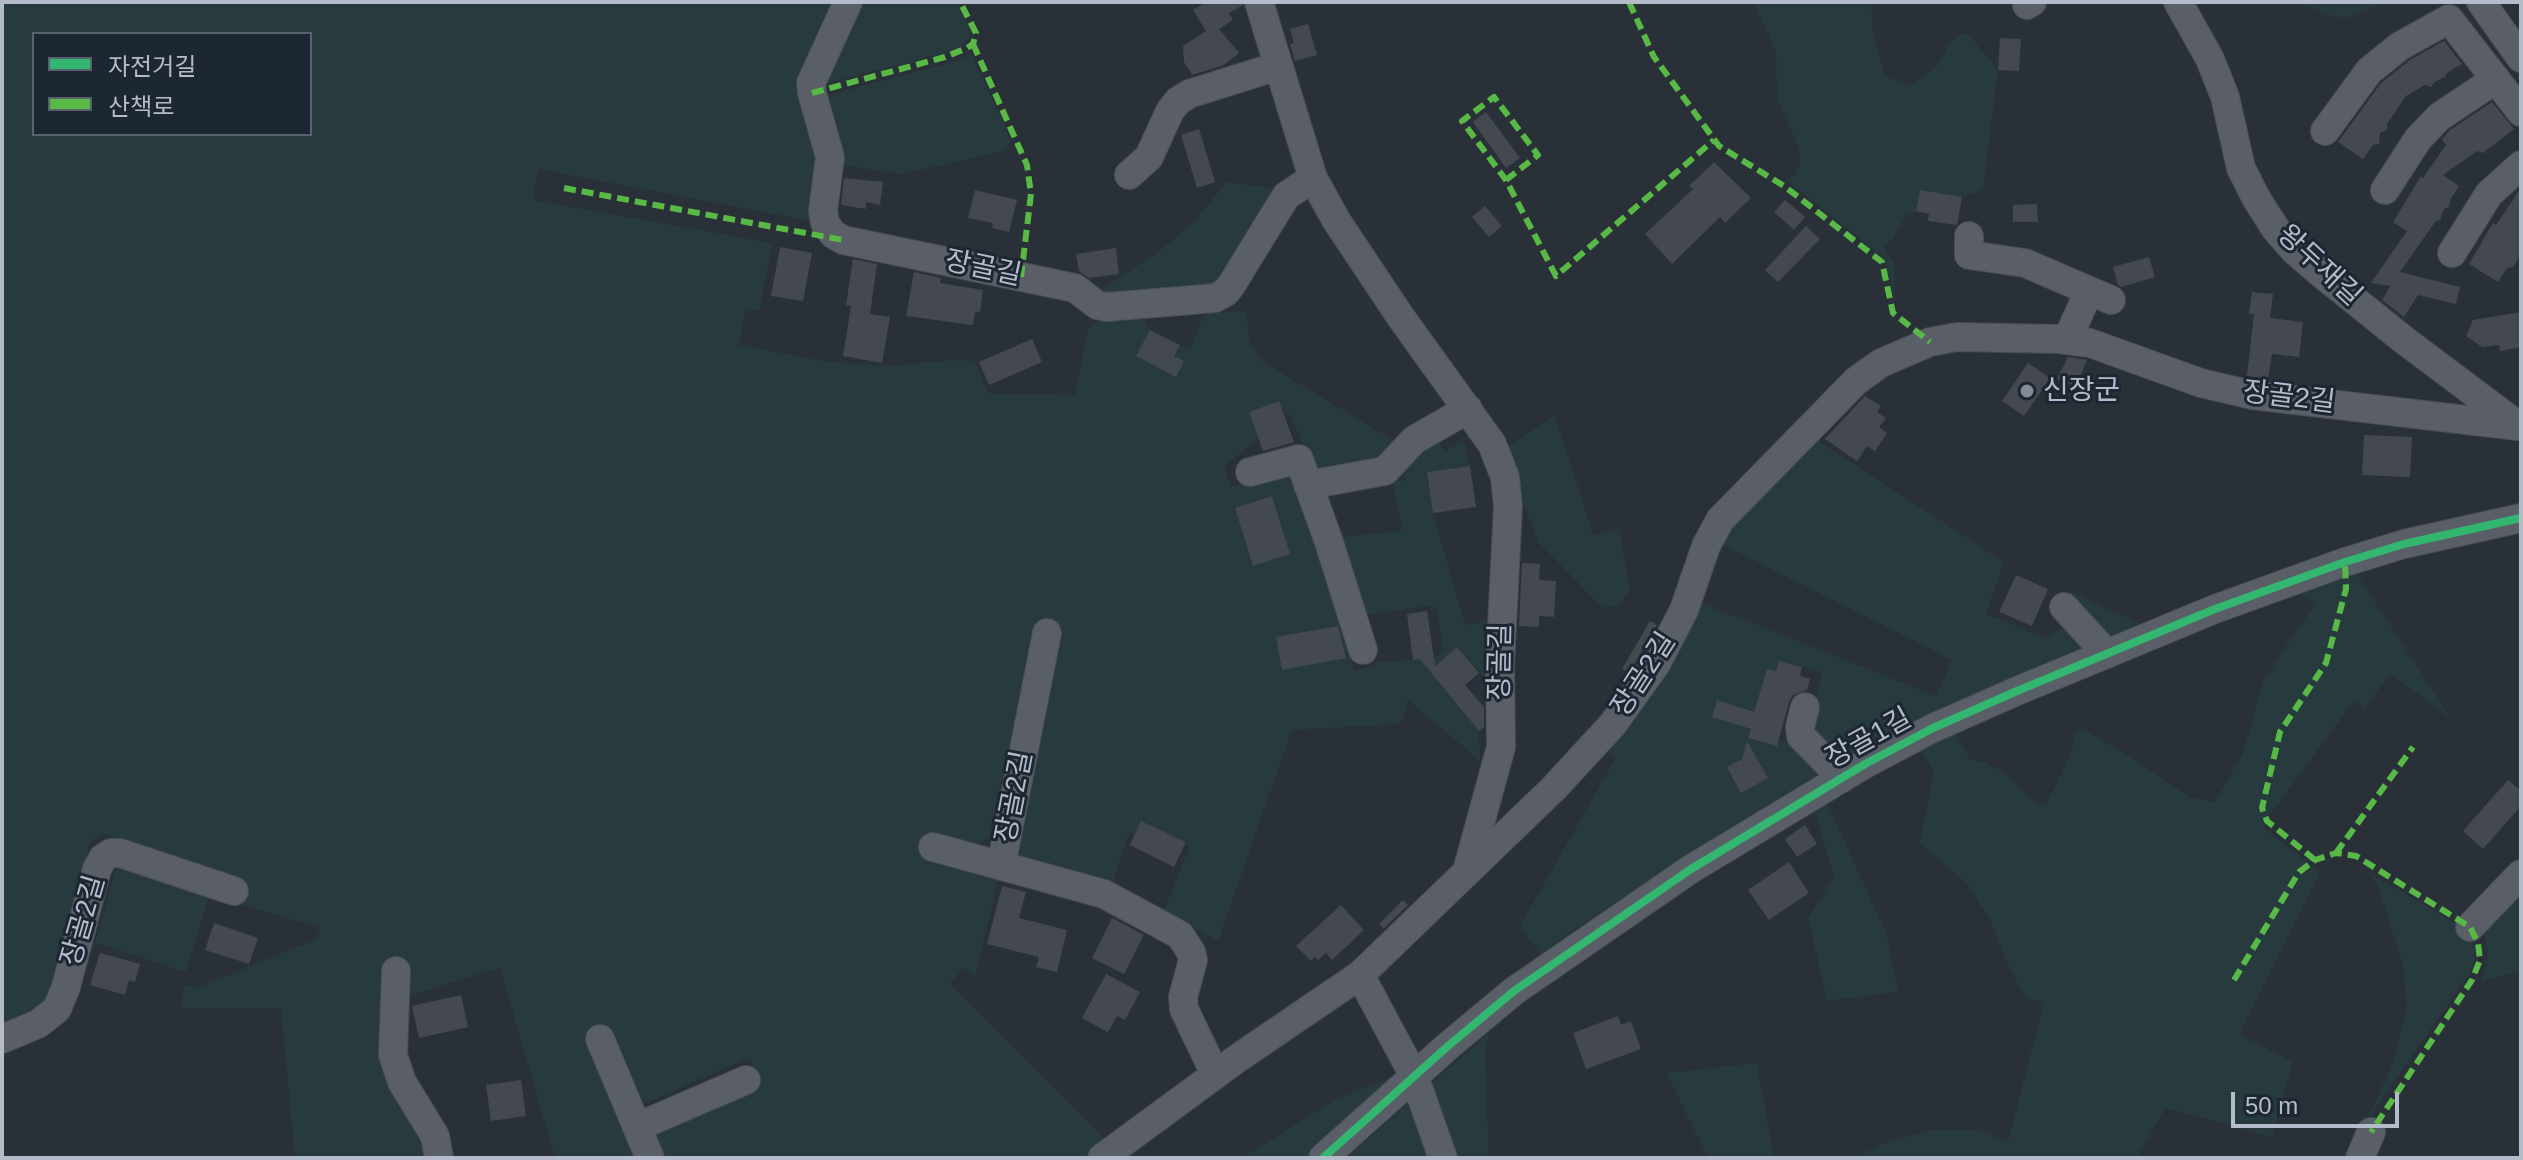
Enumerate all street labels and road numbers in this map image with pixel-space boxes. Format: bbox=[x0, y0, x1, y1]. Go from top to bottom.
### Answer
street label: 왕두재길 bbox=[2270, 219, 2368, 313]
street label: 장골길 bbox=[942, 245, 1024, 293]
street label: 장골2길 bbox=[2241, 376, 2337, 420]
street label: 장골길 bbox=[1484, 623, 1518, 701]
street label: 장골2길 bbox=[1605, 627, 1683, 723]
street label: 장골1길 bbox=[1820, 702, 1918, 776]
street label: 장골2길 bbox=[990, 748, 1040, 846]
street label: 장골2길 bbox=[55, 872, 113, 970]

